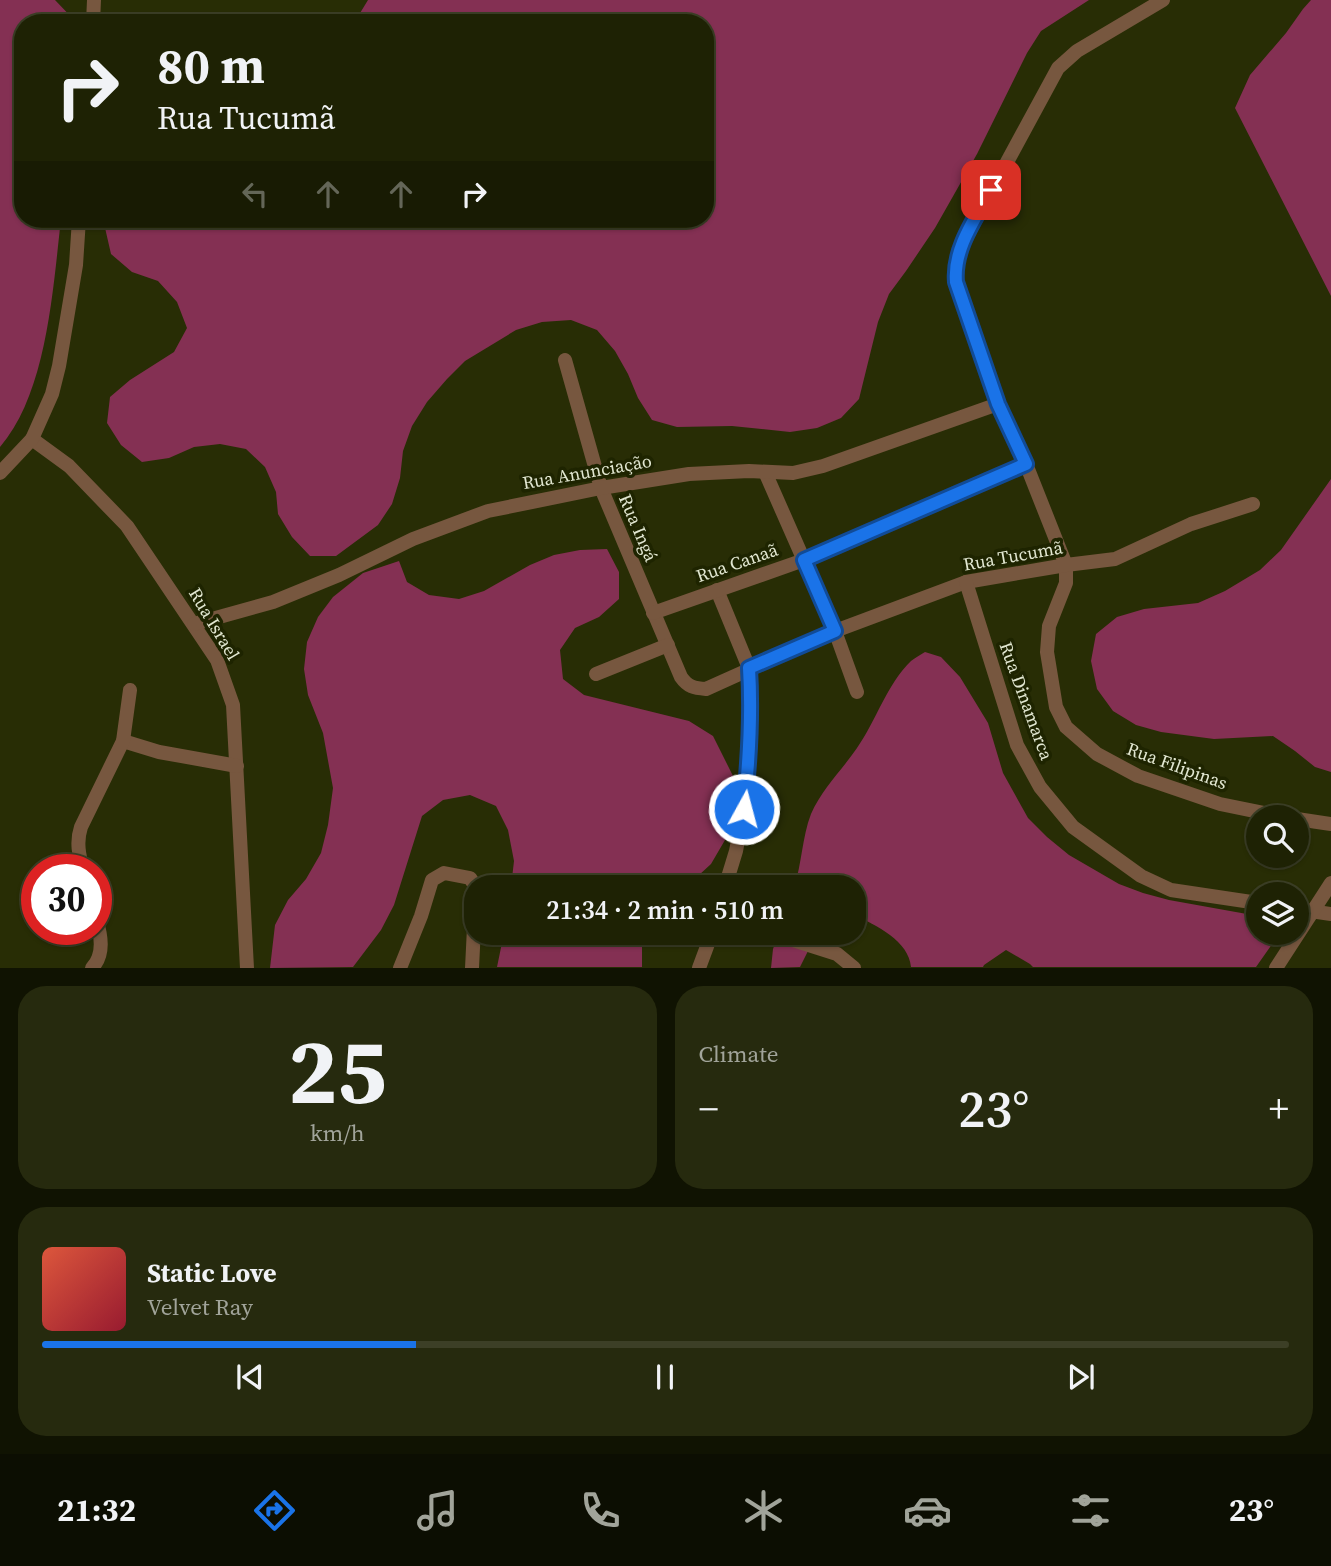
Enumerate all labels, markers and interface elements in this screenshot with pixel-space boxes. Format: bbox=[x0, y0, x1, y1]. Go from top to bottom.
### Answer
text: 80 m bbox=[157, 32, 265, 99]
icon: right bbox=[42, 42, 133, 133]
text: Rua Tucumã bbox=[157, 96, 336, 140]
pin bbox=[961, 160, 1021, 220]
icon: arrive bbox=[972, 171, 1010, 209]
icon: left bbox=[236, 175, 274, 213]
icon: ahead bbox=[309, 175, 347, 213]
icon: ahead bbox=[382, 175, 420, 213]
icon: right bbox=[455, 175, 493, 213]
street label: Rua Anunciação bbox=[520, 448, 654, 495]
street label: Rua Ingá bbox=[613, 490, 664, 566]
street label: Rua Tucumã bbox=[961, 534, 1065, 577]
street label: Rua Canaã bbox=[693, 537, 782, 588]
street label: Rua Israel bbox=[183, 583, 246, 665]
street label: Rua Dinamarca bbox=[993, 638, 1060, 764]
street label: Rua Filipinas bbox=[1123, 736, 1231, 795]
position arrow bbox=[707, 772, 781, 846]
map controls bbox=[1246, 805, 1309, 945]
button: search bbox=[1246, 805, 1309, 868]
speed limit sign: 30 bbox=[21, 854, 112, 945]
button: layers bbox=[1246, 882, 1309, 945]
text: 21:34 · 2 min · 510 m bbox=[546, 892, 784, 928]
text: 25 bbox=[288, 1009, 387, 1133]
text: Climate bbox=[699, 1038, 778, 1070]
text: 23° bbox=[958, 1073, 1029, 1144]
text: − bbox=[699, 1083, 719, 1135]
text: + bbox=[1269, 1083, 1289, 1135]
text: km/h bbox=[310, 1117, 365, 1149]
text: Static Love bbox=[147, 1255, 276, 1291]
text: Velvet Ray bbox=[147, 1291, 253, 1323]
icon: previous bbox=[231, 1358, 269, 1396]
icon: pause bbox=[646, 1358, 684, 1396]
icon: next bbox=[1062, 1358, 1100, 1396]
icon: directions bbox=[250, 1486, 299, 1535]
icon: music bbox=[413, 1486, 462, 1535]
icon: phone bbox=[576, 1486, 625, 1535]
icon: climate bbox=[739, 1486, 788, 1535]
icon: car bbox=[903, 1486, 952, 1535]
icon: filters bbox=[1066, 1486, 1115, 1535]
text: 21:32 bbox=[57, 1488, 136, 1532]
text: 23° bbox=[1229, 1488, 1274, 1532]

